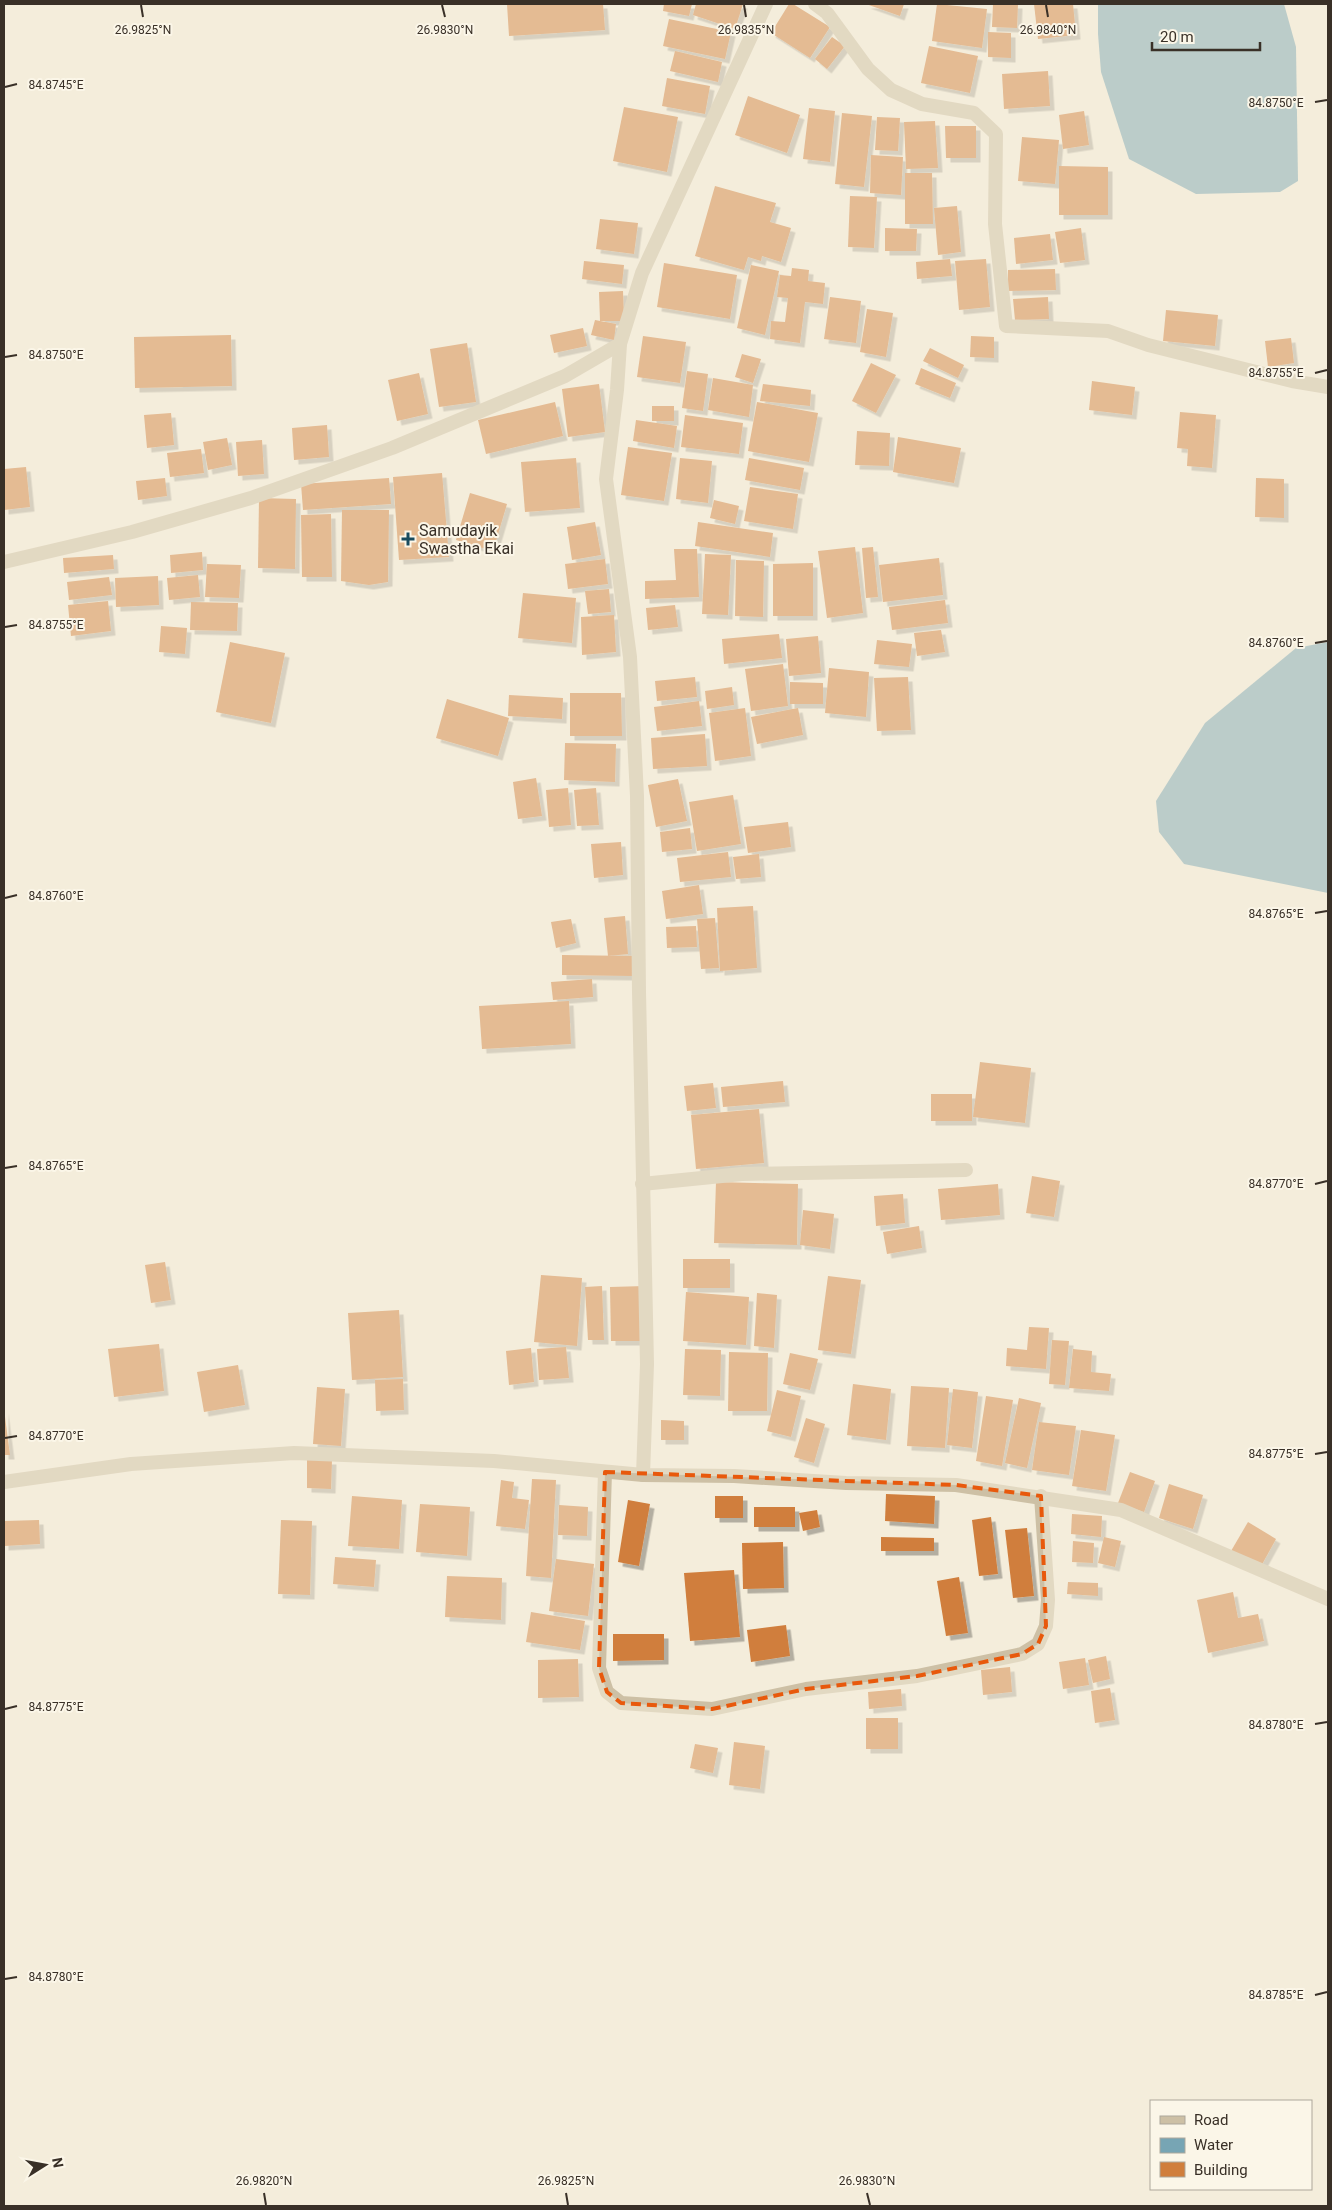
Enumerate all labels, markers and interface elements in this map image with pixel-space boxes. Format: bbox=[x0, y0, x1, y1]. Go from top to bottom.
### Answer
scale bar bbox=[1152, 20, 1260, 52]
text: 26.9825°N bbox=[115, 23, 171, 37]
text: 26.9830°N bbox=[417, 23, 473, 37]
text: 26.9835°N bbox=[718, 23, 774, 37]
text: 26.9840°N bbox=[1020, 23, 1076, 37]
text: 20 m bbox=[1160, 28, 1194, 46]
text: 84.8745°E bbox=[29, 78, 84, 92]
text: 84.8750°E bbox=[1249, 96, 1304, 110]
text: 84.8750°E bbox=[29, 348, 84, 362]
text: 84.8755°E bbox=[1249, 366, 1304, 380]
place label: Samudayik Swastha Ekai bbox=[419, 521, 514, 558]
marker: Samudayik Swastha Ekai bbox=[401, 532, 415, 546]
text: 84.8755°E bbox=[29, 618, 84, 632]
text: 84.8760°E bbox=[1249, 636, 1304, 650]
text: 84.8760°E bbox=[29, 889, 84, 903]
text: 84.8765°E bbox=[1249, 907, 1304, 921]
text: 84.8765°E bbox=[29, 1159, 84, 1173]
text: 84.8770°E bbox=[1249, 1177, 1304, 1191]
text: 84.8770°E bbox=[29, 1429, 84, 1443]
text: 84.8775°E bbox=[1249, 1447, 1304, 1461]
text: 84.8775°E bbox=[29, 1700, 84, 1714]
text: 84.8780°E bbox=[1249, 1718, 1304, 1732]
text: 84.8780°E bbox=[29, 1970, 84, 1984]
text: 84.8785°E bbox=[1249, 1988, 1304, 2002]
legend bbox=[1150, 2100, 1312, 2190]
text: Road bbox=[1194, 2111, 1228, 2129]
text: Water bbox=[1194, 2136, 1233, 2154]
north arrow bbox=[20, 2140, 70, 2190]
text: N bbox=[49, 2156, 67, 2169]
text: Building bbox=[1194, 2161, 1248, 2179]
text: 26.9820°N bbox=[236, 2174, 292, 2188]
text: 26.9825°N bbox=[538, 2174, 594, 2188]
text: 26.9830°N bbox=[839, 2174, 895, 2188]

